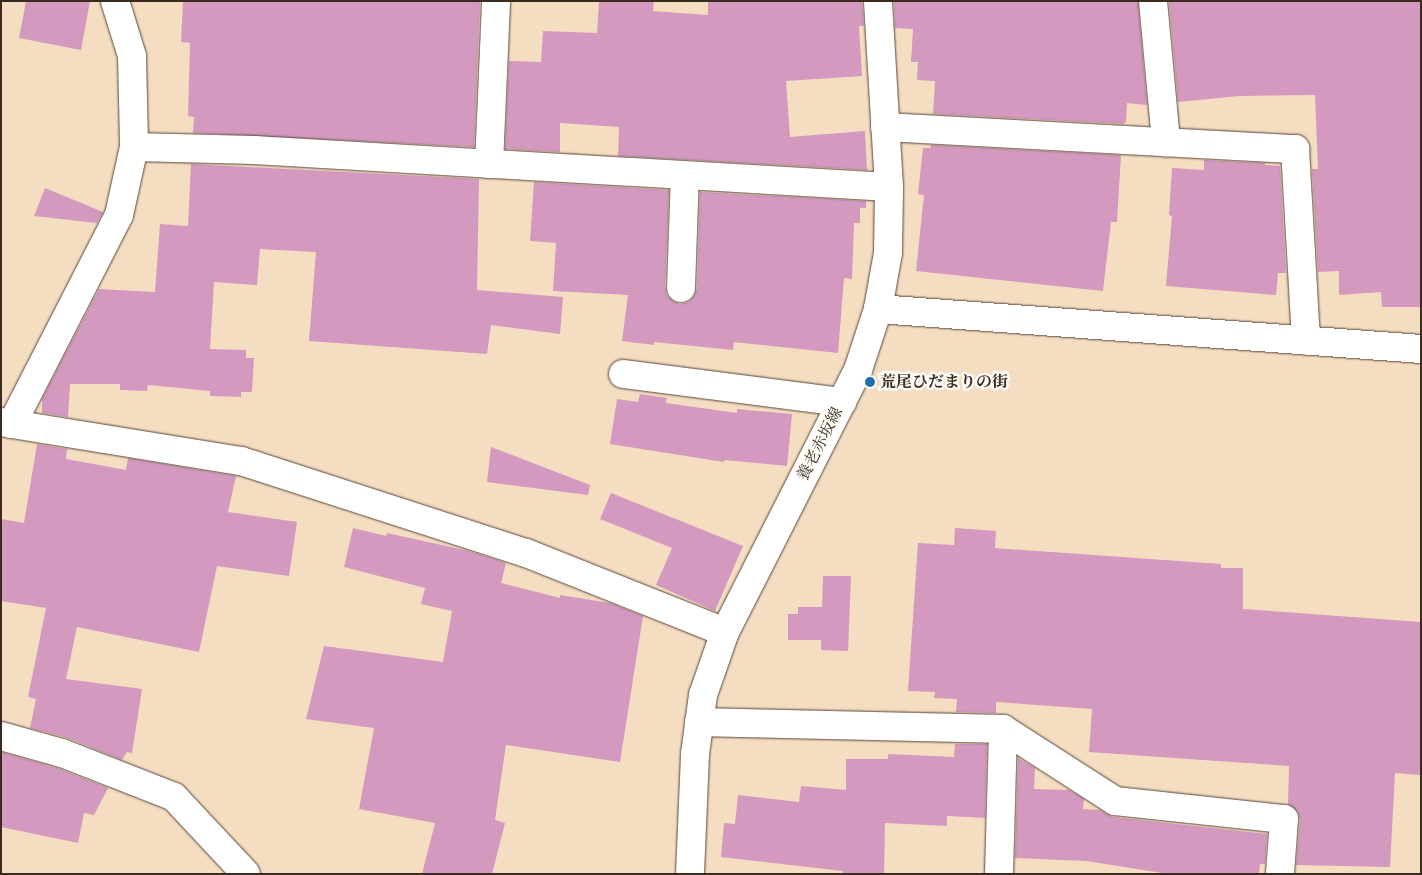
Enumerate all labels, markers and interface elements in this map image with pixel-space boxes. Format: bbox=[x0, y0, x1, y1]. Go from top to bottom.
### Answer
place label: 荒尾ひだまりの街 bbox=[880, 372, 1008, 392]
marker: 荒尾ひだまりの街 bbox=[864, 376, 876, 388]
street label: 養老赤坂線 bbox=[793, 404, 847, 484]

